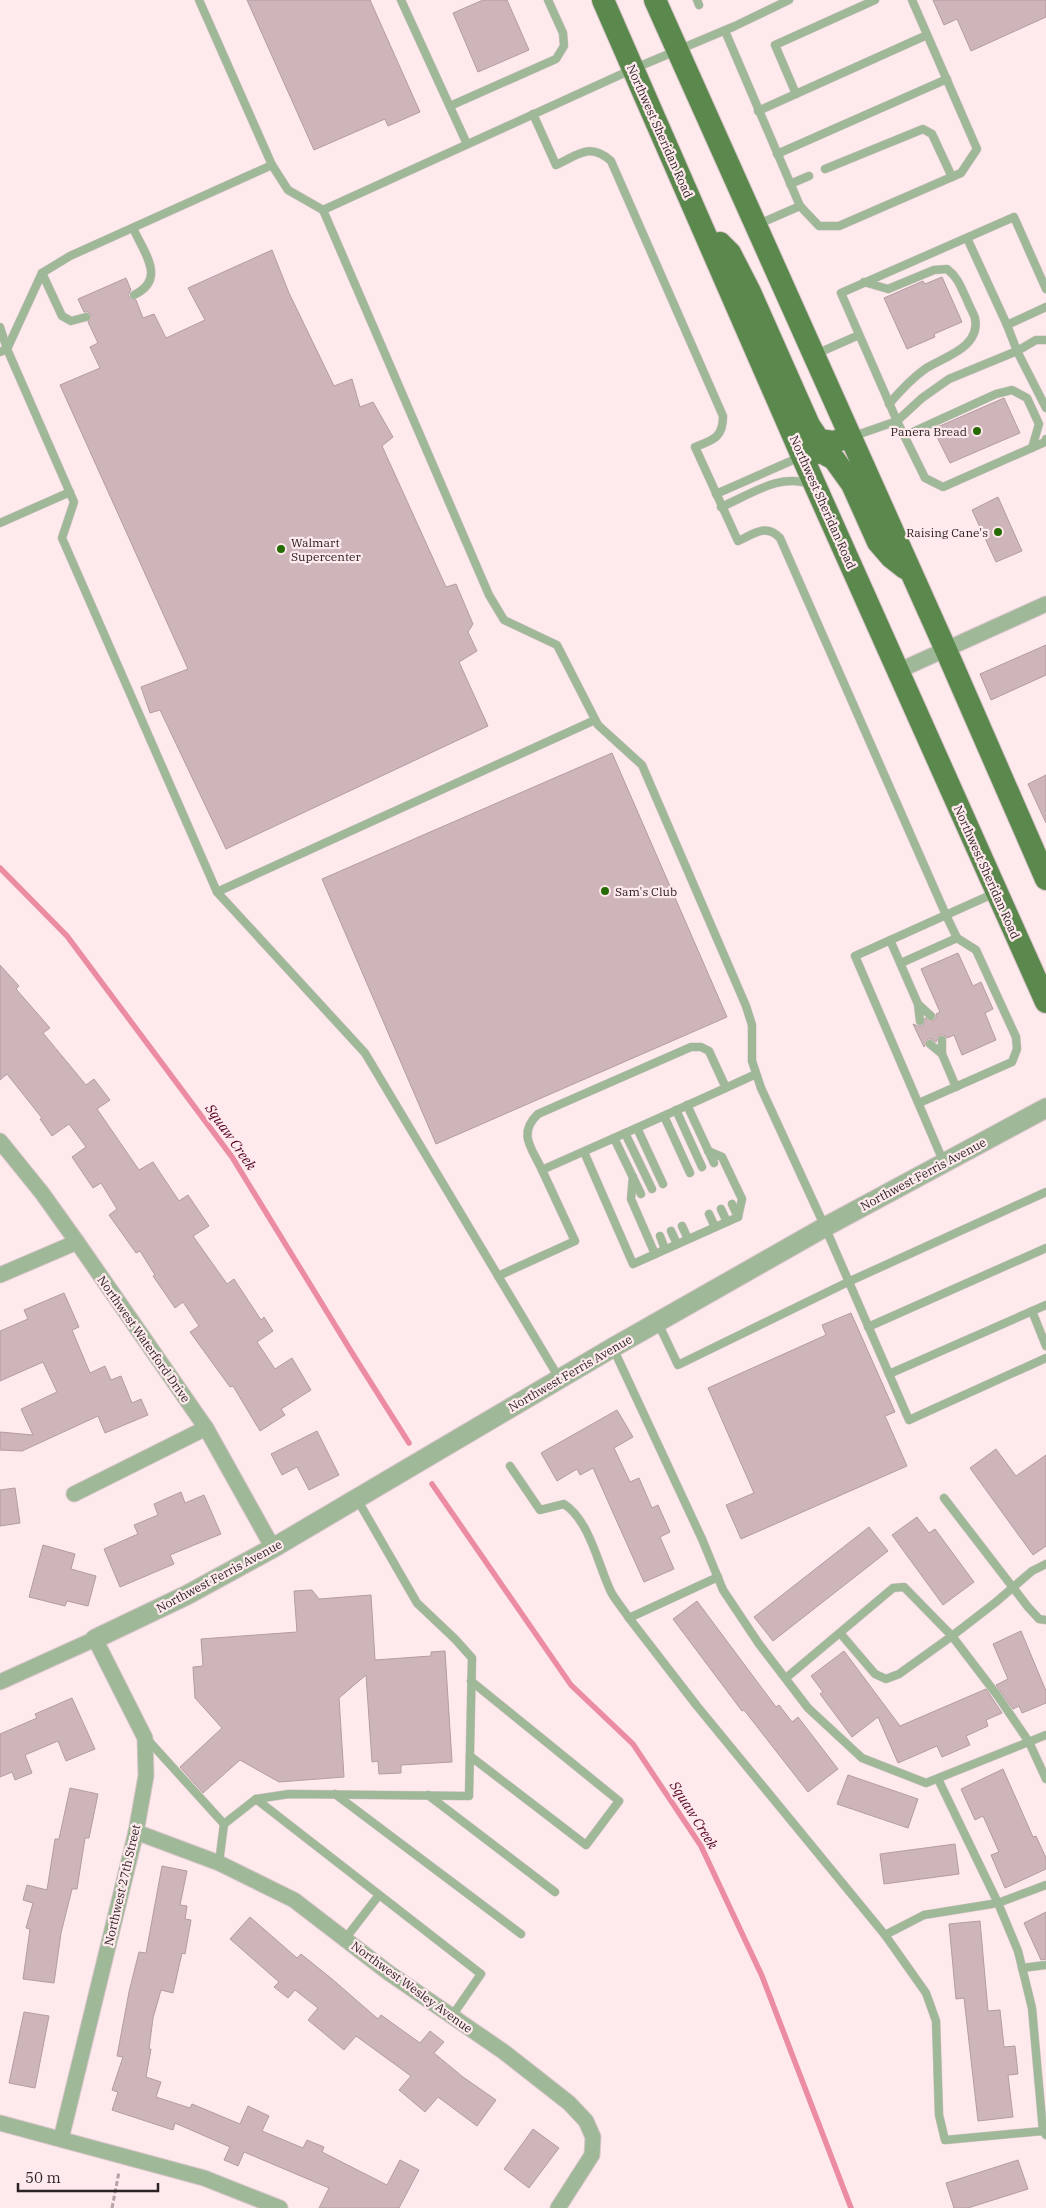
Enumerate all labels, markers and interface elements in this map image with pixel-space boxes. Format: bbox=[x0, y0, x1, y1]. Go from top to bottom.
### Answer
street label: Northwest Sheridan Road bbox=[624, 62, 696, 200]
place label: Panera Bread bbox=[891, 424, 967, 439]
marker: Panera Bread bbox=[971, 425, 983, 437]
street label: Northwest Sheridan Road bbox=[787, 433, 859, 571]
place label: Raising Cane's bbox=[906, 525, 988, 540]
marker: Raising Cane's bbox=[992, 526, 1004, 538]
place label: Walmart Supercenter bbox=[291, 535, 362, 564]
marker: Walmart Supercenter bbox=[275, 543, 287, 555]
street label: Northwest Sheridan Road bbox=[951, 803, 1023, 941]
place label: Sam's Club bbox=[615, 884, 677, 899]
marker: Sam's Club bbox=[599, 885, 611, 897]
water label: Squaw Creek bbox=[201, 1099, 261, 1174]
street label: Northwest Ferris Avenue bbox=[858, 1134, 988, 1214]
street label: Northwest Waterford Drive bbox=[94, 1273, 194, 1405]
street label: Northwest Ferris Avenue bbox=[506, 1331, 634, 1415]
street label: Northwest Ferris Avenue bbox=[154, 1536, 284, 1616]
water label: Squaw Creek bbox=[665, 1777, 722, 1853]
street label: Northwest 27th Street bbox=[101, 1823, 143, 1947]
street label: Northwest Wesley Avenue bbox=[348, 1938, 476, 2036]
scale bar bbox=[18, 2160, 158, 2192]
text: 50 m bbox=[25, 2168, 61, 2187]

